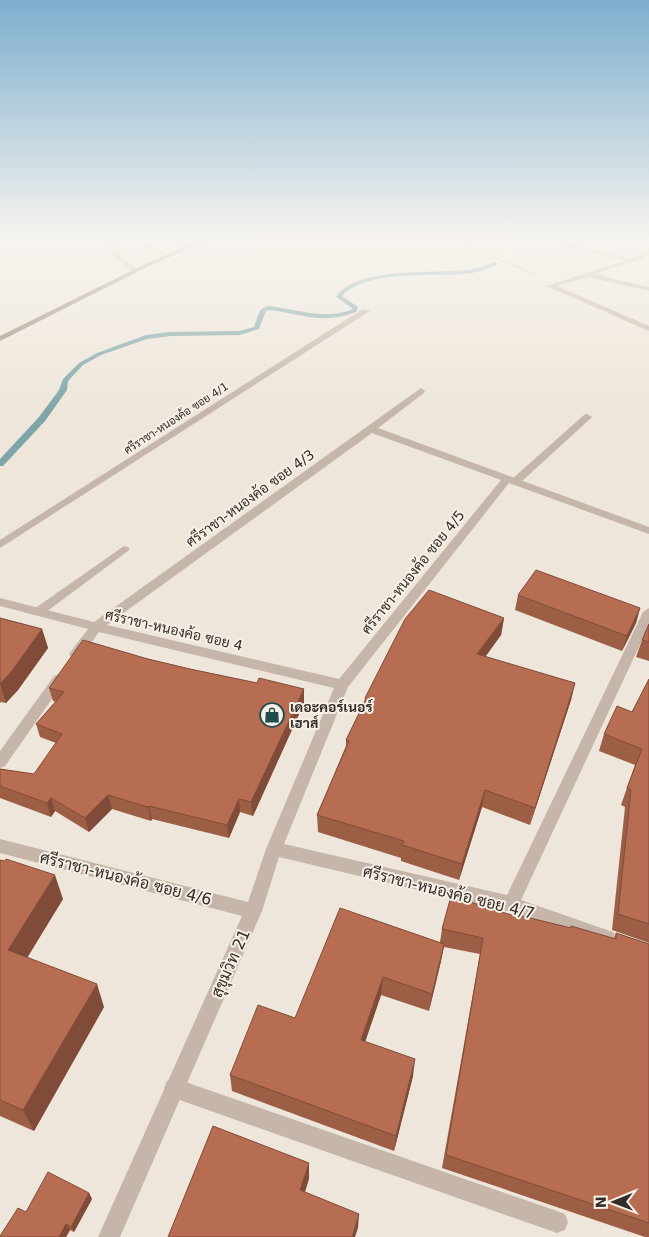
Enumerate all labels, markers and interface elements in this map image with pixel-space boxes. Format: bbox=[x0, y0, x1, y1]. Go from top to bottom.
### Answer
street label: ศรีราชา-หนองค้อ ซอย 4/1 bbox=[121, 378, 231, 457]
street label: ศรีราชา-หนองค้อ ซอย 4/3 bbox=[182, 445, 317, 550]
street label: ศรีราชา-หนองค้อ ซอย 4/5 bbox=[357, 506, 468, 637]
street label: ศรีราชา-หนองค้อ ซอย 4 bbox=[104, 605, 245, 654]
place label: เดอะคอร์เนอร์ เฮาส์ bbox=[290, 698, 374, 731]
shop icon: เดอะคอร์เนอร์ เฮาส์ bbox=[259, 702, 285, 728]
street label: ศรีราชา-หนองค้อ ซอย 4/6 bbox=[38, 846, 214, 909]
street label: ศรีราชา-หนองค้อ ซอย 4/7 bbox=[361, 860, 537, 923]
street label: สุขุมวิท 21 bbox=[207, 926, 256, 1001]
north arrow bbox=[589, 1177, 639, 1227]
text: N bbox=[593, 1196, 609, 1208]

